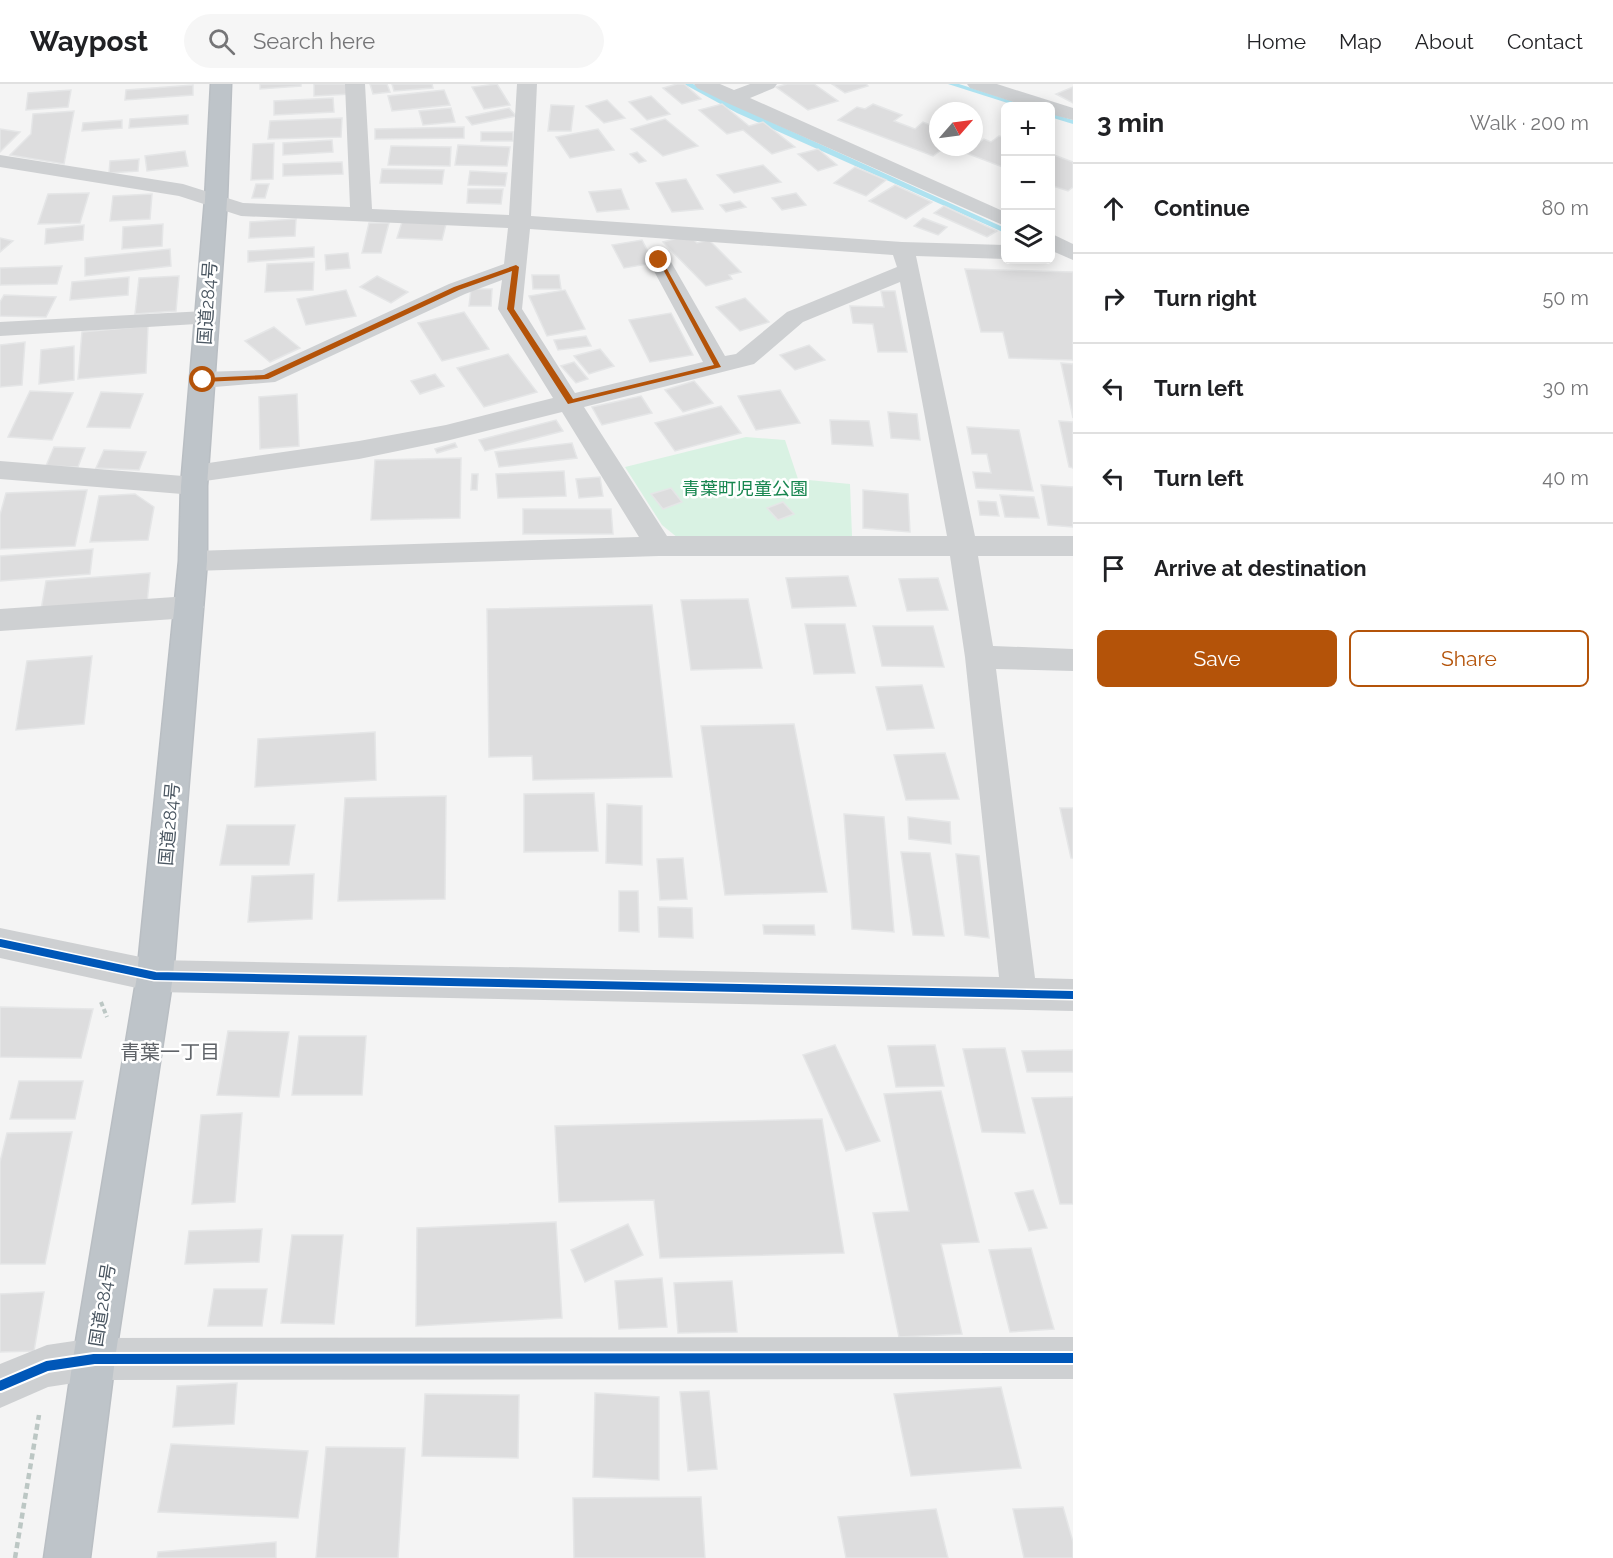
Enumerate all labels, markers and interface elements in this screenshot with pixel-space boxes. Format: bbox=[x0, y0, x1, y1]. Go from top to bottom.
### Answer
search box bbox=[184, 14, 604, 68]
text: Waypost bbox=[30, 25, 148, 58]
icon: search bbox=[205, 25, 238, 58]
text: Search here bbox=[253, 28, 375, 54]
text: Home bbox=[1247, 29, 1306, 54]
text: Map bbox=[1339, 29, 1382, 54]
text: About bbox=[1415, 29, 1474, 54]
text: Contact bbox=[1507, 29, 1583, 54]
north arrow bbox=[929, 102, 983, 156]
map controls bbox=[1001, 102, 1055, 264]
button: + bbox=[1001, 102, 1055, 156]
text: 3 min bbox=[1097, 108, 1164, 138]
text: Walk · 200 m bbox=[1470, 111, 1589, 135]
button: − bbox=[1001, 156, 1055, 210]
icon: ahead bbox=[1097, 192, 1130, 225]
text: Continue bbox=[1154, 195, 1250, 221]
text: 80 m bbox=[1541, 196, 1589, 220]
button: layers bbox=[1001, 210, 1055, 264]
route end bbox=[645, 246, 671, 272]
street label: 国道284号 bbox=[194, 260, 220, 346]
icon: right bbox=[1097, 282, 1130, 315]
text: Turn right bbox=[1154, 285, 1257, 311]
text: 50 m bbox=[1542, 286, 1589, 310]
route start bbox=[189, 366, 215, 392]
icon: left bbox=[1097, 372, 1130, 405]
text: Turn left bbox=[1154, 375, 1244, 401]
text: 30 m bbox=[1543, 376, 1589, 400]
icon: left bbox=[1097, 462, 1130, 495]
text: Turn left bbox=[1154, 465, 1244, 491]
text: 40 m bbox=[1542, 466, 1589, 490]
park label: 青葉町児童公園 bbox=[682, 478, 808, 499]
icon: arrive bbox=[1097, 552, 1130, 585]
text: Arrive at destination bbox=[1154, 555, 1367, 581]
button: Save bbox=[1097, 630, 1337, 687]
button: Share bbox=[1349, 630, 1589, 687]
street label: 国道284号 bbox=[155, 781, 183, 867]
district label: 青葉一丁目 bbox=[120, 1040, 220, 1064]
street label: 国道284号 bbox=[85, 1262, 119, 1348]

